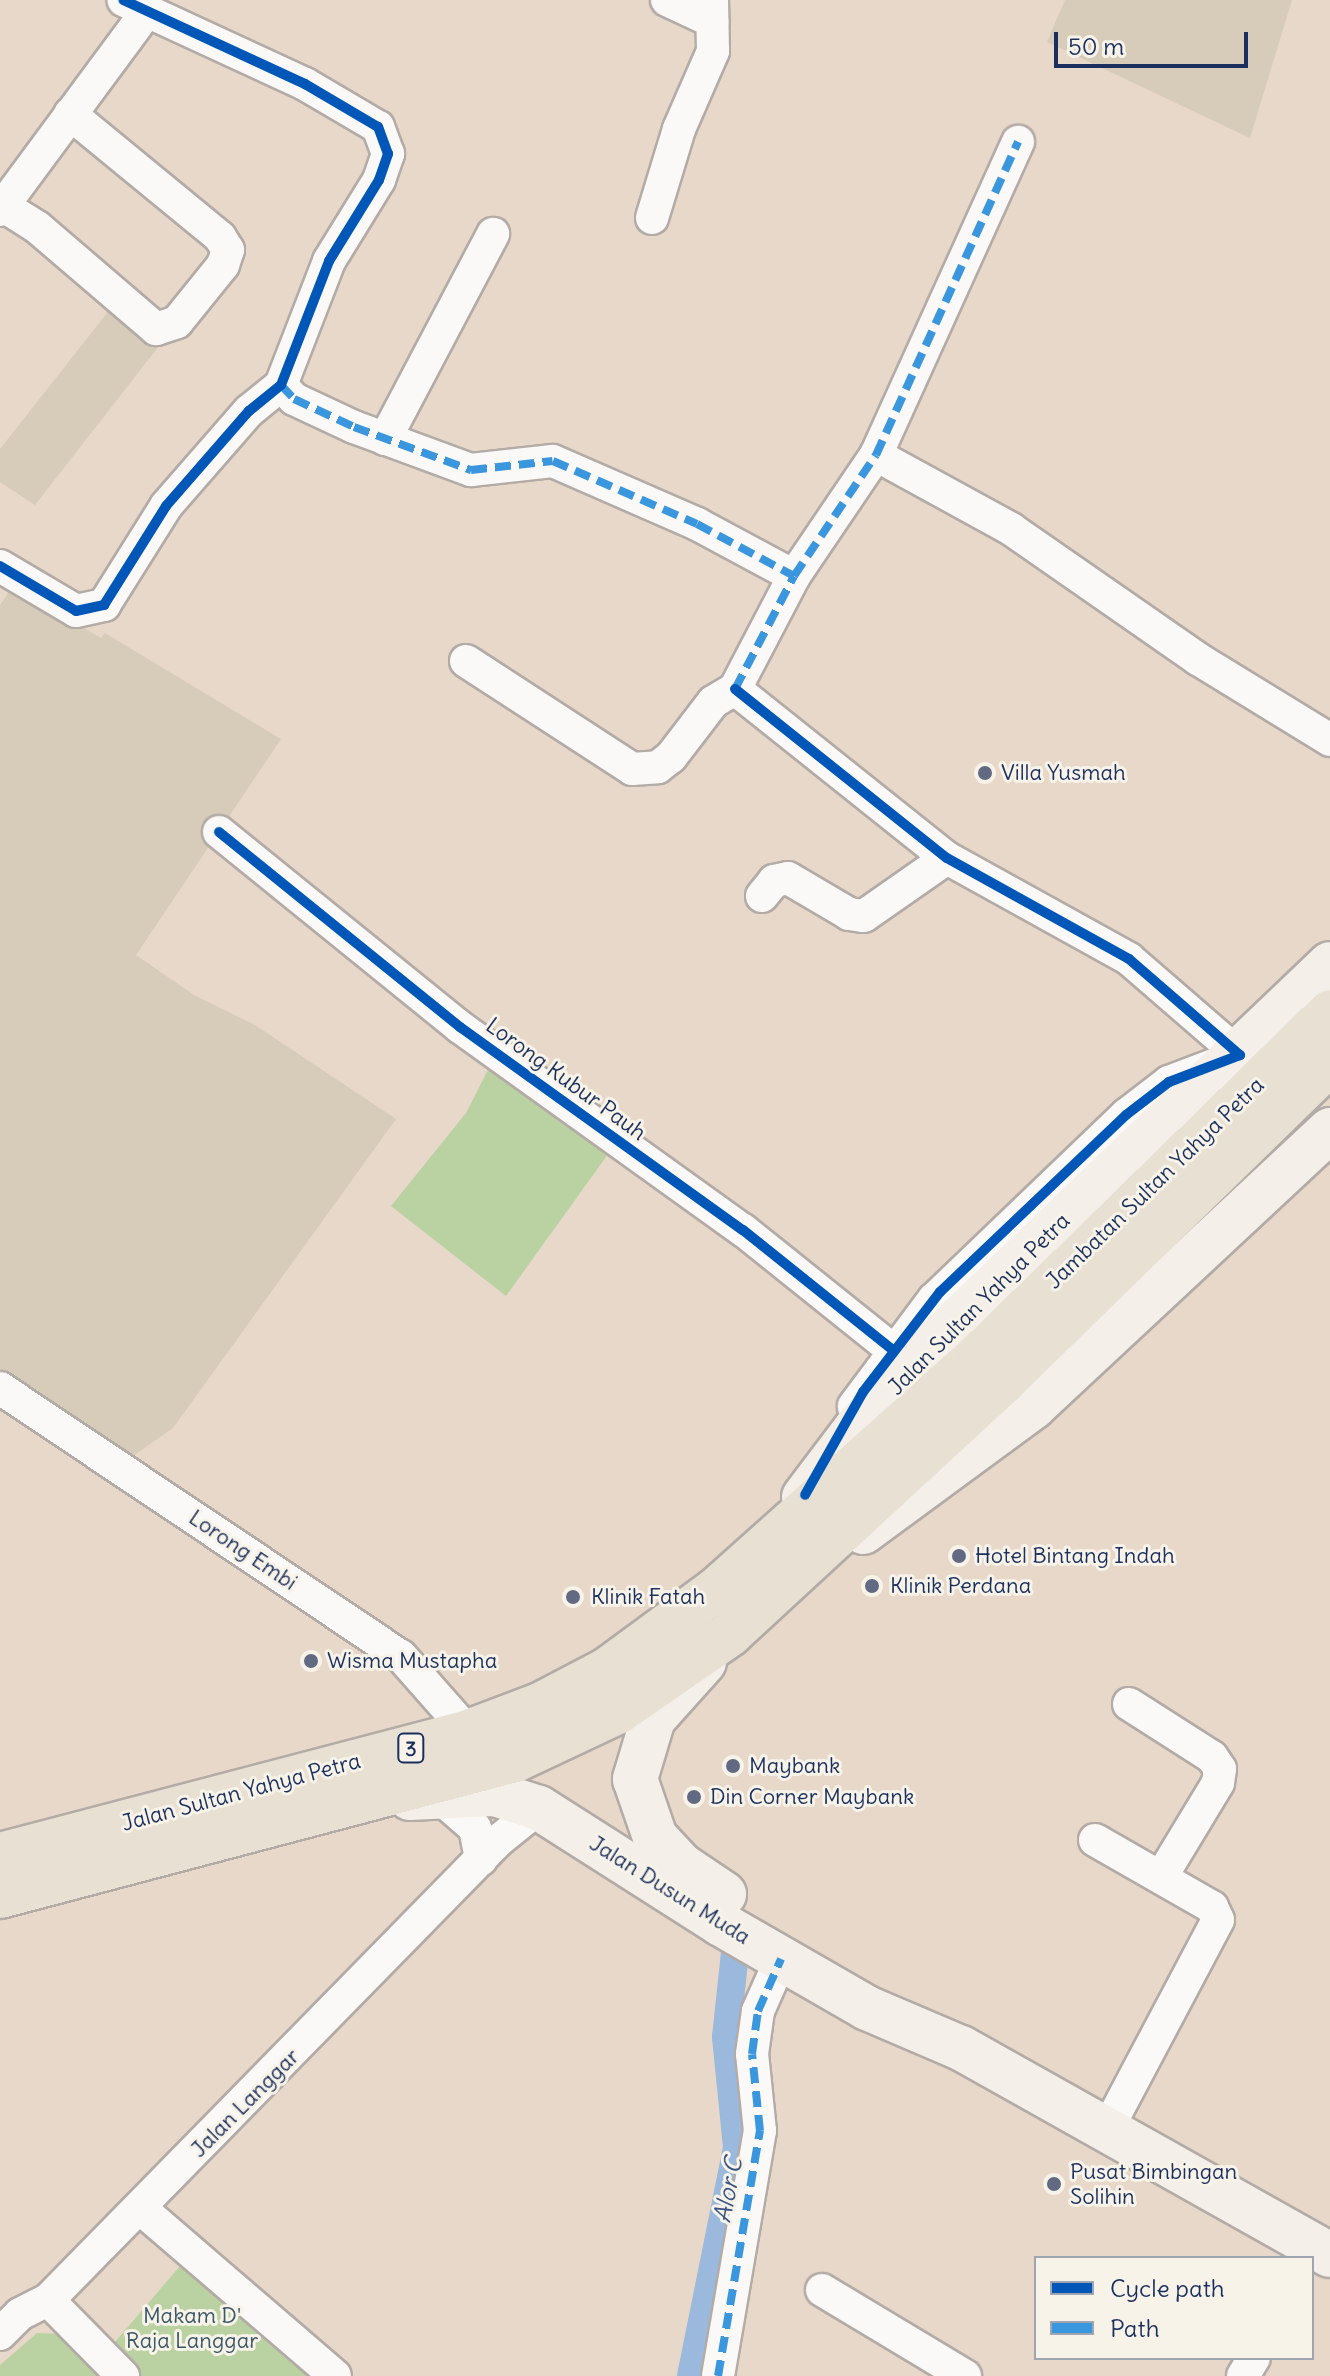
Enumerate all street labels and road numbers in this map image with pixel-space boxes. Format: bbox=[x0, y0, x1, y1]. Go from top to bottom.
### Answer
street label: Lorong Kubur Pauh bbox=[481, 1012, 651, 1146]
street label: Jambatan Sultan Yahya Petra bbox=[1041, 1072, 1269, 1294]
street label: Jalan Sultan Yahya Petra bbox=[883, 1208, 1075, 1400]
street label: Lorong Embi bbox=[184, 1504, 302, 1596]
road number: 3 bbox=[397, 1732, 425, 1764]
street label: Jalan Sultan Yahya Petra bbox=[119, 1747, 363, 1837]
street label: Jalan Dusun Muda bbox=[585, 1830, 755, 1950]
street label: Jalan Langgar bbox=[185, 2043, 305, 2163]

